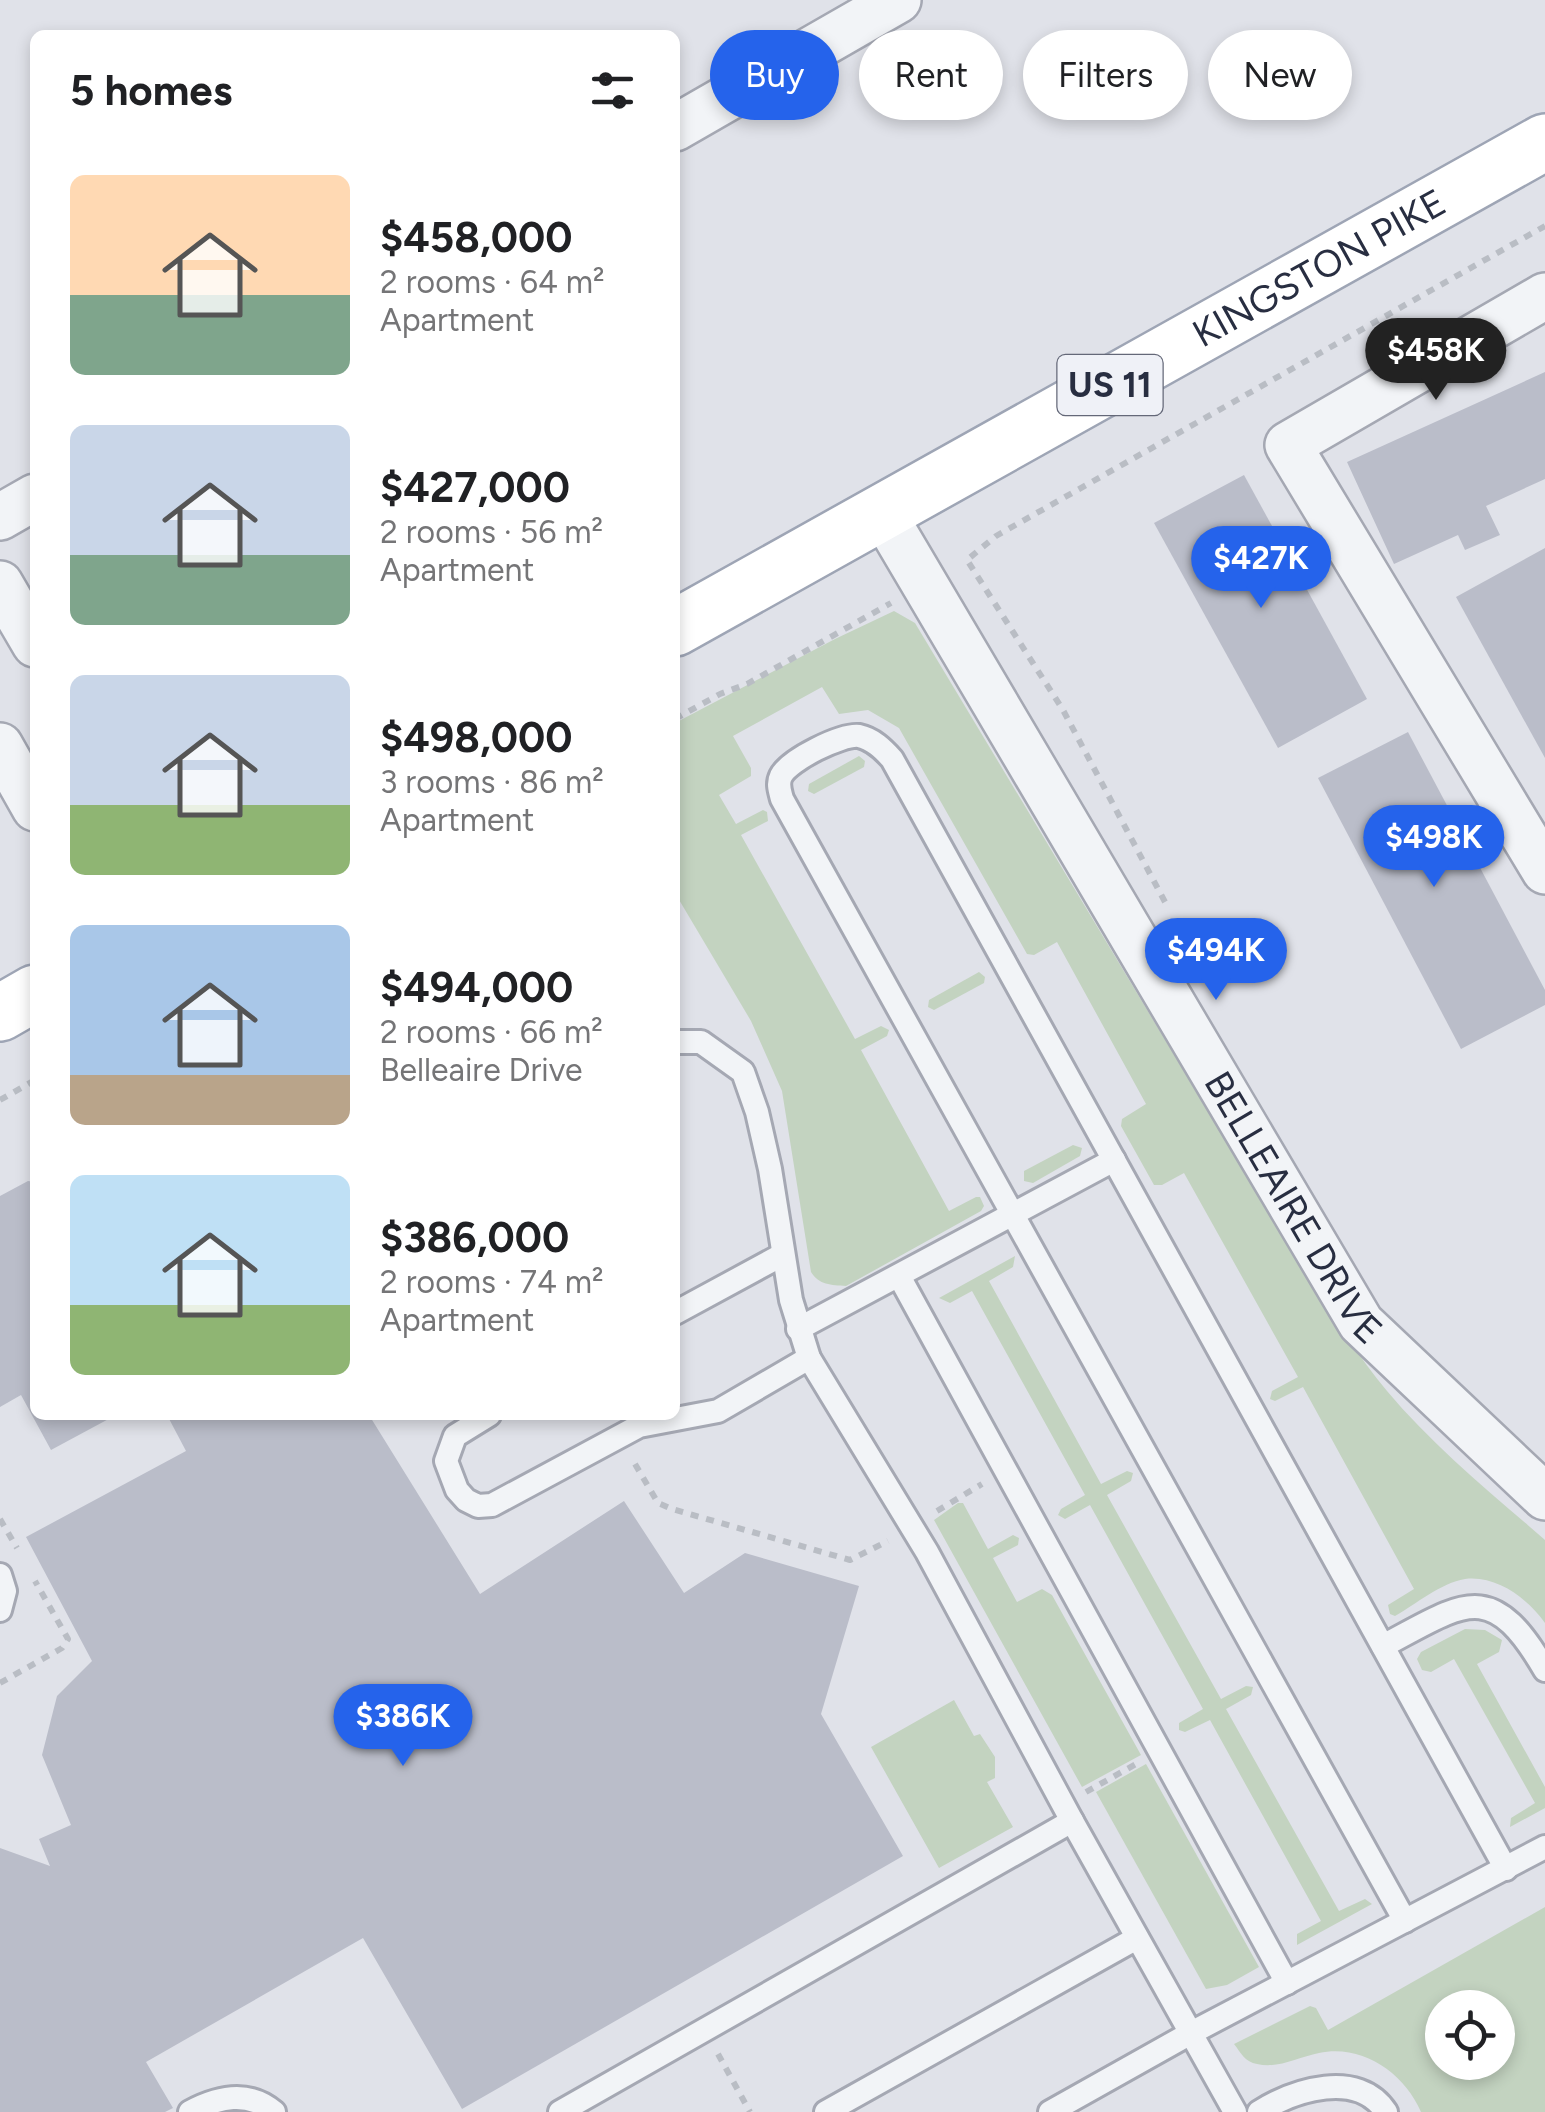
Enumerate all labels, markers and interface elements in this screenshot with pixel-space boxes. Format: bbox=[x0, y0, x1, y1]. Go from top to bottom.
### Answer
chip: Buy bbox=[710, 30, 839, 120]
chip: Rent bbox=[859, 30, 1003, 120]
chip: Filters bbox=[1023, 30, 1188, 120]
chip: New bbox=[1208, 30, 1352, 120]
icon: filters bbox=[585, 63, 640, 118]
text: 5 homes bbox=[70, 65, 232, 116]
street label: KINGSTON PIKE bbox=[1185, 179, 1454, 357]
text: $458,000 bbox=[380, 212, 572, 263]
icon: home bbox=[150, 215, 270, 335]
text: 2 rooms · 64 m² bbox=[380, 263, 604, 301]
text: Apartment bbox=[380, 301, 534, 339]
pin: $458K bbox=[1366, 318, 1506, 403]
text: $458K bbox=[1387, 331, 1485, 369]
road number: US 11 bbox=[1058, 355, 1162, 415]
text: $427,000 bbox=[380, 462, 570, 513]
icon: home bbox=[150, 465, 270, 585]
text: 2 rooms · 56 m² bbox=[380, 513, 603, 551]
pin: $427K bbox=[1191, 526, 1331, 611]
text: $427K bbox=[1213, 539, 1309, 577]
text: Apartment bbox=[380, 551, 534, 589]
text: $498,000 bbox=[380, 712, 572, 763]
icon: home bbox=[150, 715, 270, 835]
text: 3 rooms · 86 m² bbox=[380, 763, 604, 801]
text: Apartment bbox=[380, 801, 534, 839]
pin: $498K bbox=[1364, 805, 1504, 890]
text: $498K bbox=[1385, 818, 1483, 856]
pin: $494K bbox=[1146, 918, 1286, 1003]
text: $494K bbox=[1167, 931, 1265, 969]
text: $494,000 bbox=[380, 962, 573, 1013]
icon: home bbox=[150, 965, 270, 1085]
text: 2 rooms · 66 m² bbox=[380, 1013, 603, 1051]
text: Belleaire Drive bbox=[380, 1051, 583, 1089]
street label: BELLEAIRE DRIVE bbox=[1195, 1063, 1392, 1354]
text: $386,000 bbox=[380, 1212, 569, 1263]
icon: home bbox=[150, 1215, 270, 1335]
text: 2 rooms · 74 m² bbox=[380, 1263, 604, 1301]
text: Apartment bbox=[380, 1301, 534, 1339]
pin: $386K bbox=[333, 1684, 473, 1769]
text: $386K bbox=[356, 1697, 450, 1735]
map controls bbox=[1425, 1990, 1515, 2080]
button: locate bbox=[1425, 1990, 1515, 2080]

